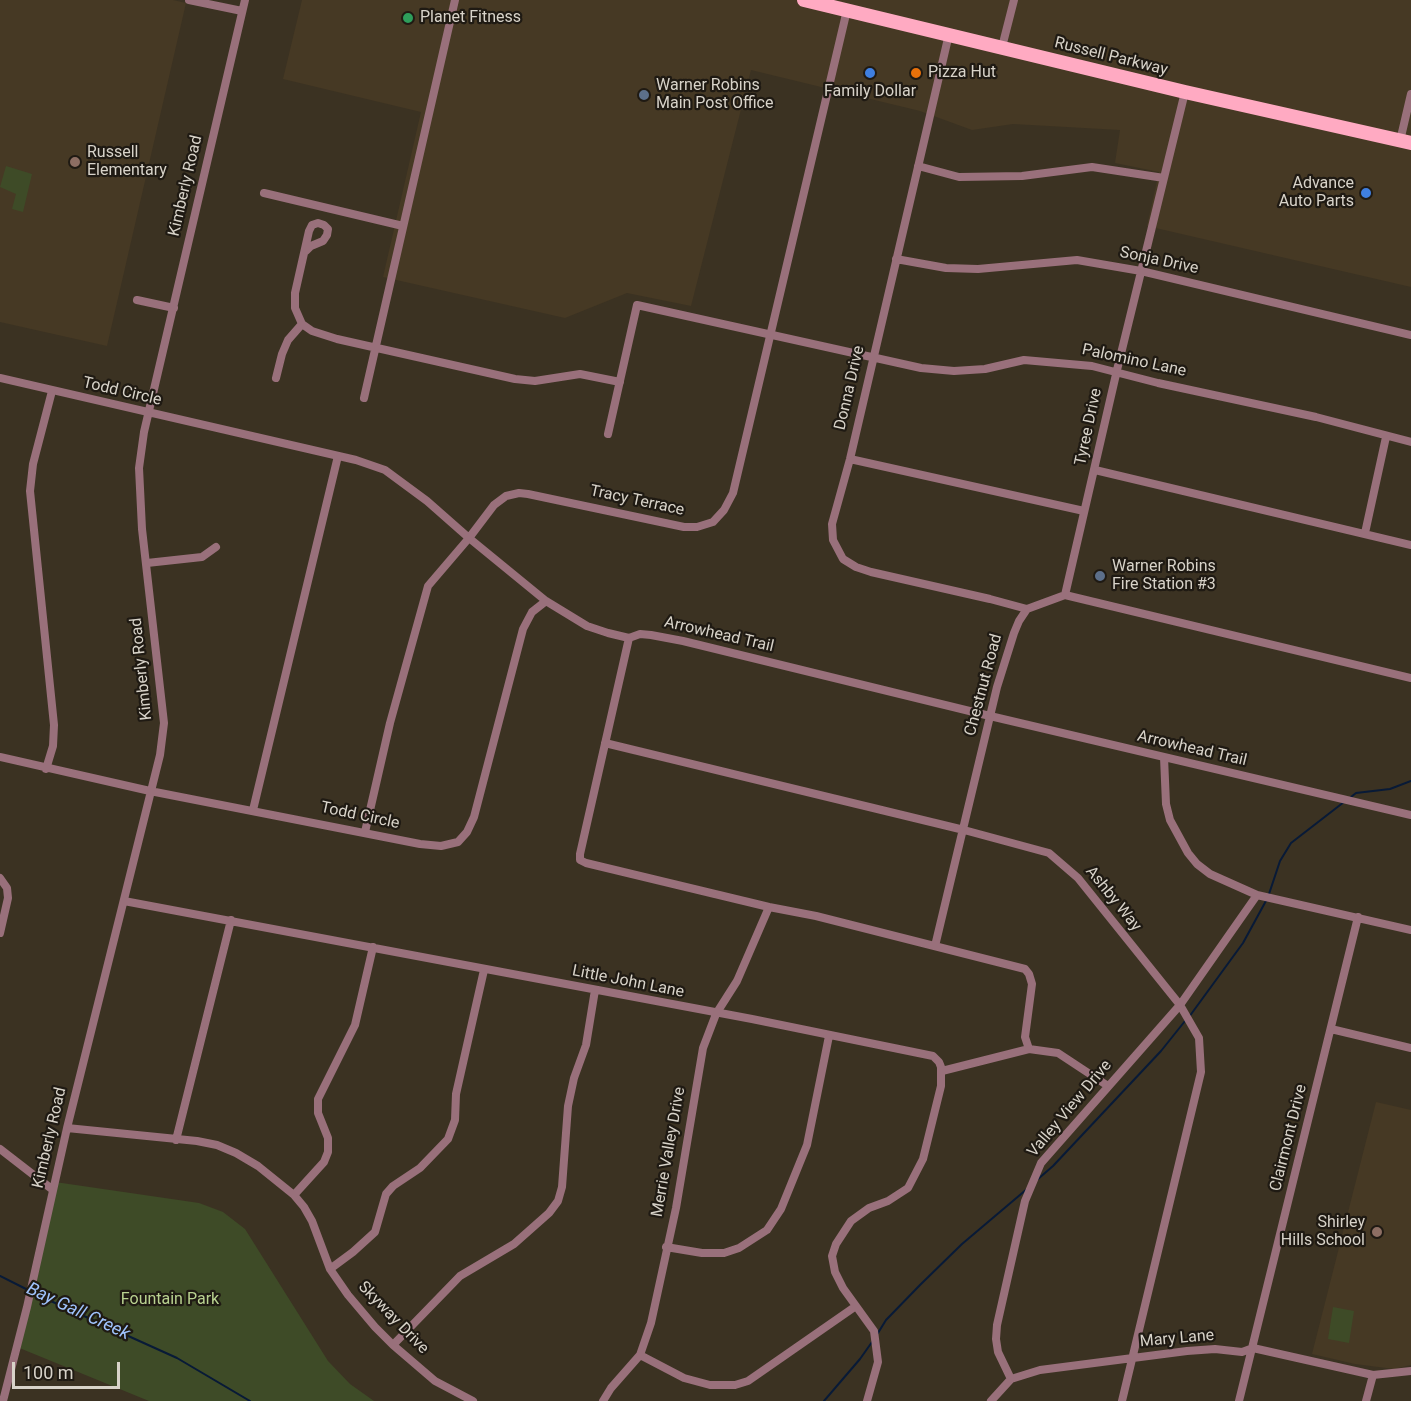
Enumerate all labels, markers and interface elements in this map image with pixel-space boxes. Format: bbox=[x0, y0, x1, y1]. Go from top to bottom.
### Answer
place label: Planet Fitness bbox=[420, 8, 521, 28]
marker: Planet Fitness bbox=[401, 11, 415, 25]
street label: Russell Parkway bbox=[1052, 34, 1170, 80]
place label: Pizza Hut bbox=[928, 63, 996, 83]
marker: Family Dollar bbox=[863, 66, 877, 80]
marker: Pizza Hut bbox=[909, 66, 923, 80]
place label: Warner Robins Main Post Office bbox=[656, 76, 773, 114]
place label: Family Dollar bbox=[824, 82, 916, 102]
marker: Warner Robins Main Post Office bbox=[637, 88, 651, 102]
street label: Kimberly Road bbox=[165, 134, 207, 238]
place label: Russell Elementary bbox=[87, 143, 167, 181]
marker: Russell Elementary bbox=[68, 155, 82, 169]
place label: Advance Auto Parts bbox=[1279, 174, 1354, 212]
marker: Advance Auto Parts bbox=[1359, 186, 1373, 200]
street label: Sonja Drive bbox=[1118, 243, 1200, 279]
street label: Palomino Lane bbox=[1080, 341, 1188, 381]
street label: Donna Drive bbox=[831, 344, 869, 432]
street label: Todd Circle bbox=[81, 374, 163, 410]
street label: Tyree Drive bbox=[1071, 387, 1107, 467]
street label: Tracy Terrace bbox=[588, 482, 686, 520]
place label: Warner Robins Fire Station #3 bbox=[1112, 557, 1216, 595]
marker: Warner Robins Fire Station #3 bbox=[1093, 569, 1107, 583]
street label: Arrowhead Trail bbox=[662, 613, 776, 657]
street label: Kimberly Road bbox=[127, 617, 157, 721]
street label: Chestnut Road bbox=[961, 632, 1007, 738]
street label: Arrowhead Trail bbox=[1135, 727, 1249, 771]
street label: Todd Circle bbox=[319, 798, 401, 834]
street label: Ashby Way bbox=[1081, 863, 1145, 935]
street label: Little John Lane bbox=[570, 962, 686, 1002]
street label: Valley View Drive bbox=[1024, 1057, 1116, 1161]
street label: Clairmont Drive bbox=[1266, 1083, 1312, 1193]
street label: Merrie Valley Drive bbox=[648, 1085, 690, 1219]
street label: Kimberly Road bbox=[29, 1086, 71, 1190]
place label: Shirley Hills School bbox=[1281, 1213, 1365, 1251]
marker: Shirley Hills School bbox=[1370, 1225, 1384, 1239]
street label: Skyway Drive bbox=[354, 1278, 432, 1358]
water label: Bay Gall Creek bbox=[23, 1279, 133, 1345]
park label: Fountain Park bbox=[121, 1290, 219, 1310]
street label: Mary Lane bbox=[1139, 1326, 1215, 1352]
scale bar bbox=[15, 1350, 123, 1388]
text: 100 m bbox=[23, 1362, 74, 1383]

